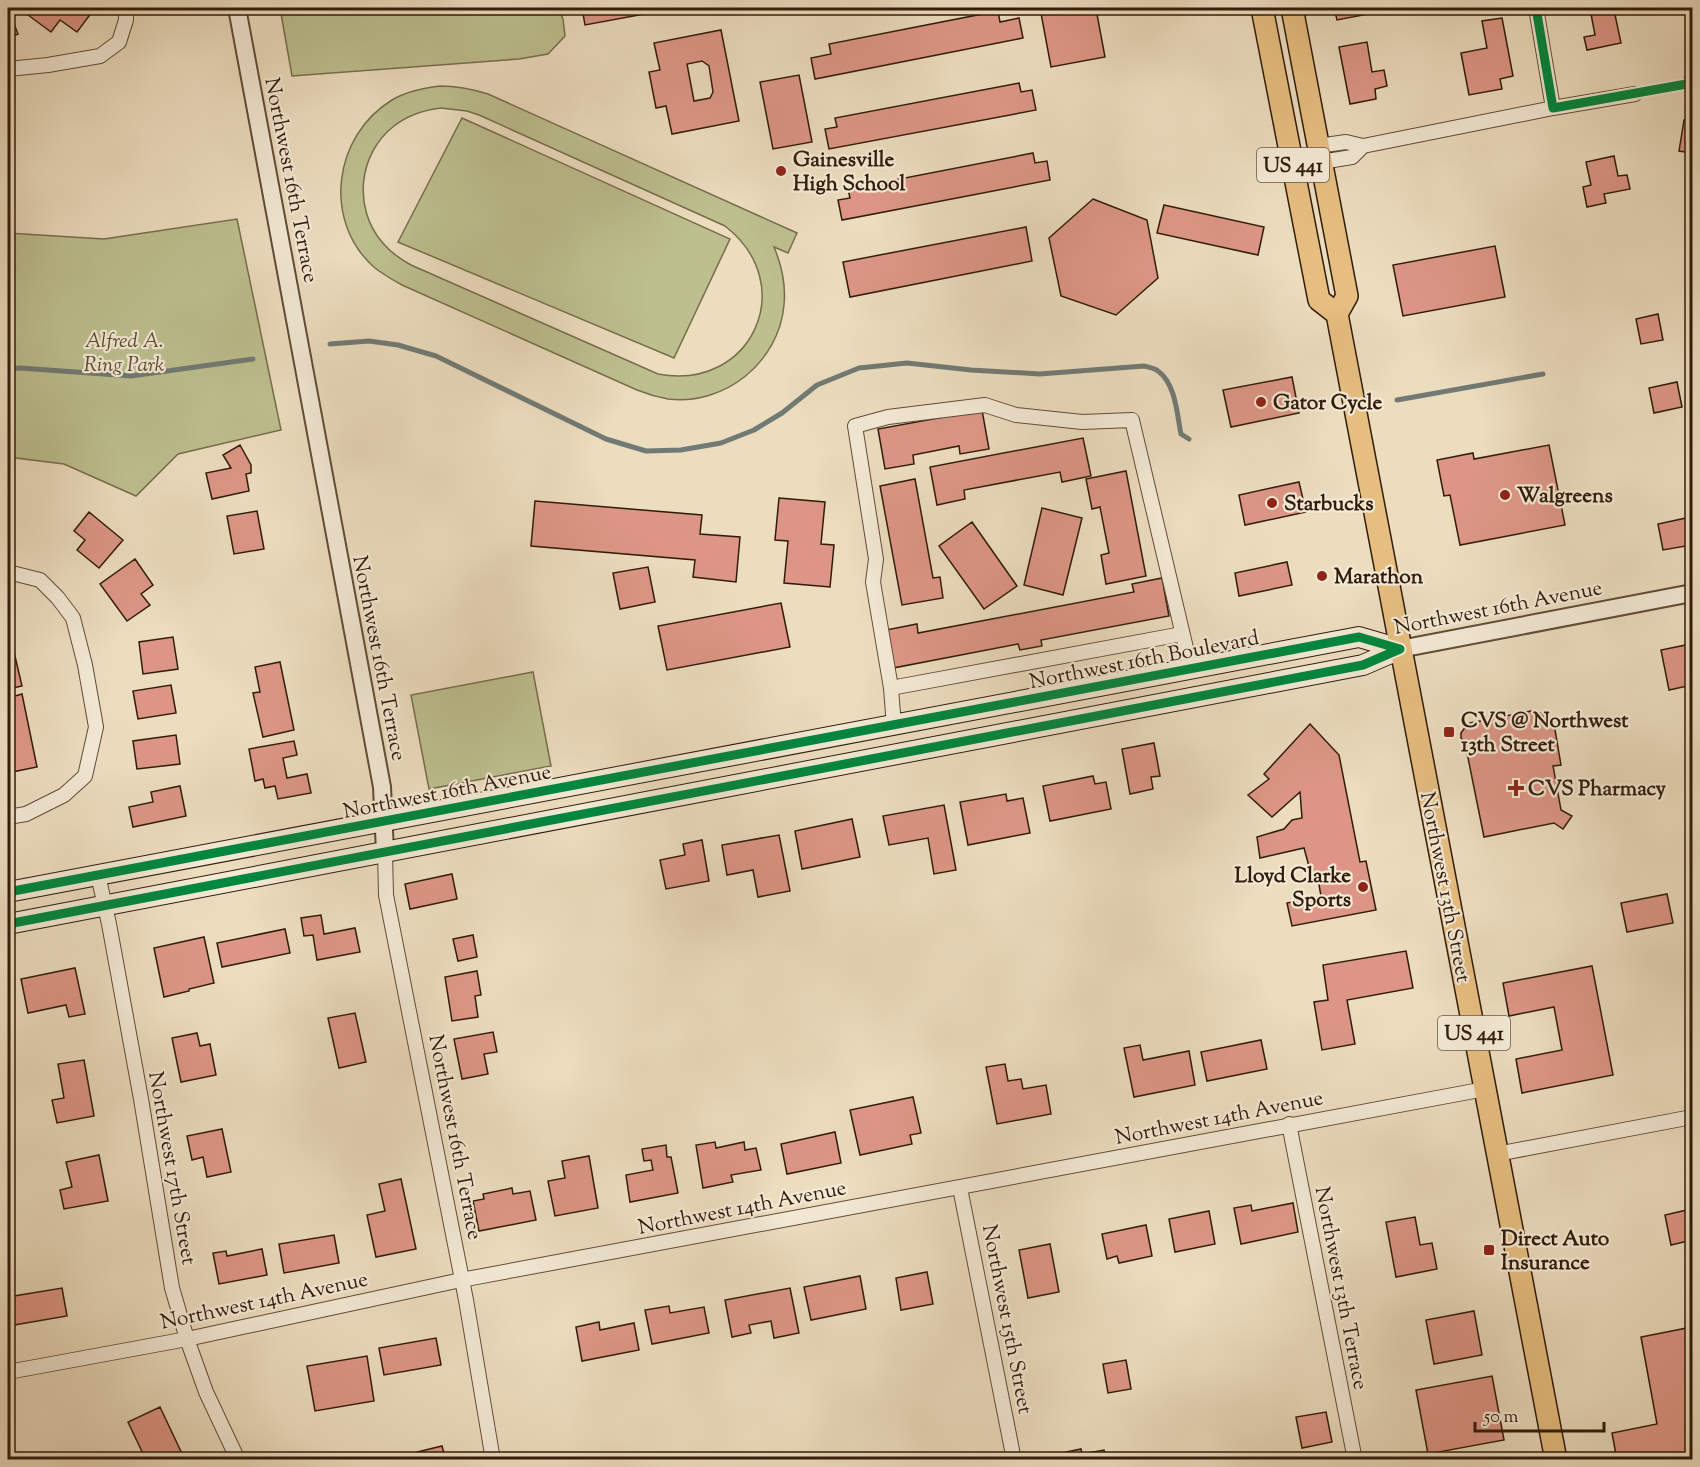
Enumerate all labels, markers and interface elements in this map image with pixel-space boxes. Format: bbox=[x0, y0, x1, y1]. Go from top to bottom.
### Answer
street label: Northwest 16th Terrace bbox=[255, 75, 325, 286]
place label: Gainesville High School bbox=[793, 146, 905, 200]
road number: US 441 bbox=[1257, 148, 1329, 182]
marker: Gainesville High School bbox=[774, 164, 788, 178]
park label: Alfred A. Ring Park bbox=[84, 327, 165, 381]
place label: Gator Cycle bbox=[1273, 389, 1382, 419]
marker: Gator Cycle bbox=[1254, 395, 1268, 409]
place label: Walgreens bbox=[1517, 482, 1613, 512]
marker: Walgreens bbox=[1498, 488, 1512, 502]
place label: Starbucks bbox=[1284, 490, 1373, 520]
marker: Starbucks bbox=[1265, 496, 1279, 510]
street label: Northwest 16th Terrace bbox=[343, 553, 413, 764]
place label: Marathon bbox=[1334, 563, 1424, 593]
marker: Marathon bbox=[1315, 569, 1329, 583]
street label: Northwest 16th Avenue bbox=[1392, 574, 1605, 644]
street label: Northwest 16th Boulevard bbox=[1027, 624, 1262, 698]
place label: CVS @ Northwest 13th Street bbox=[1461, 707, 1629, 761]
marker: CVS @ Northwest 13th Street bbox=[1442, 725, 1456, 739]
street label: Northwest 16th Avenue bbox=[341, 758, 554, 828]
place label: CVS Pharmacy bbox=[1528, 775, 1666, 805]
marker: CVS Pharmacy bbox=[1509, 781, 1523, 795]
street label: Northwest 13th Street bbox=[1411, 790, 1477, 985]
place label: Lloyd Clarke Sports bbox=[1235, 862, 1351, 916]
marker: Lloyd Clarke Sports bbox=[1356, 880, 1370, 894]
road number: US 441 bbox=[1438, 1016, 1510, 1050]
street label: Northwest 16th Terrace bbox=[419, 1032, 489, 1243]
street label: Northwest 17th Street bbox=[139, 1069, 203, 1267]
street label: Northwest 14th Avenue bbox=[1113, 1084, 1326, 1154]
street label: Northwest 14th Avenue bbox=[636, 1174, 849, 1244]
street label: Northwest 13th Terrace bbox=[1306, 1184, 1374, 1393]
street label: Northwest 15th Street bbox=[973, 1222, 1039, 1417]
place label: Direct Auto Insurance bbox=[1501, 1225, 1610, 1279]
marker: Direct Auto Insurance bbox=[1482, 1243, 1496, 1257]
street label: Northwest 14th Avenue bbox=[158, 1265, 371, 1339]
scale bar bbox=[1475, 1395, 1604, 1433]
text: 50 m bbox=[1483, 1405, 1519, 1431]

